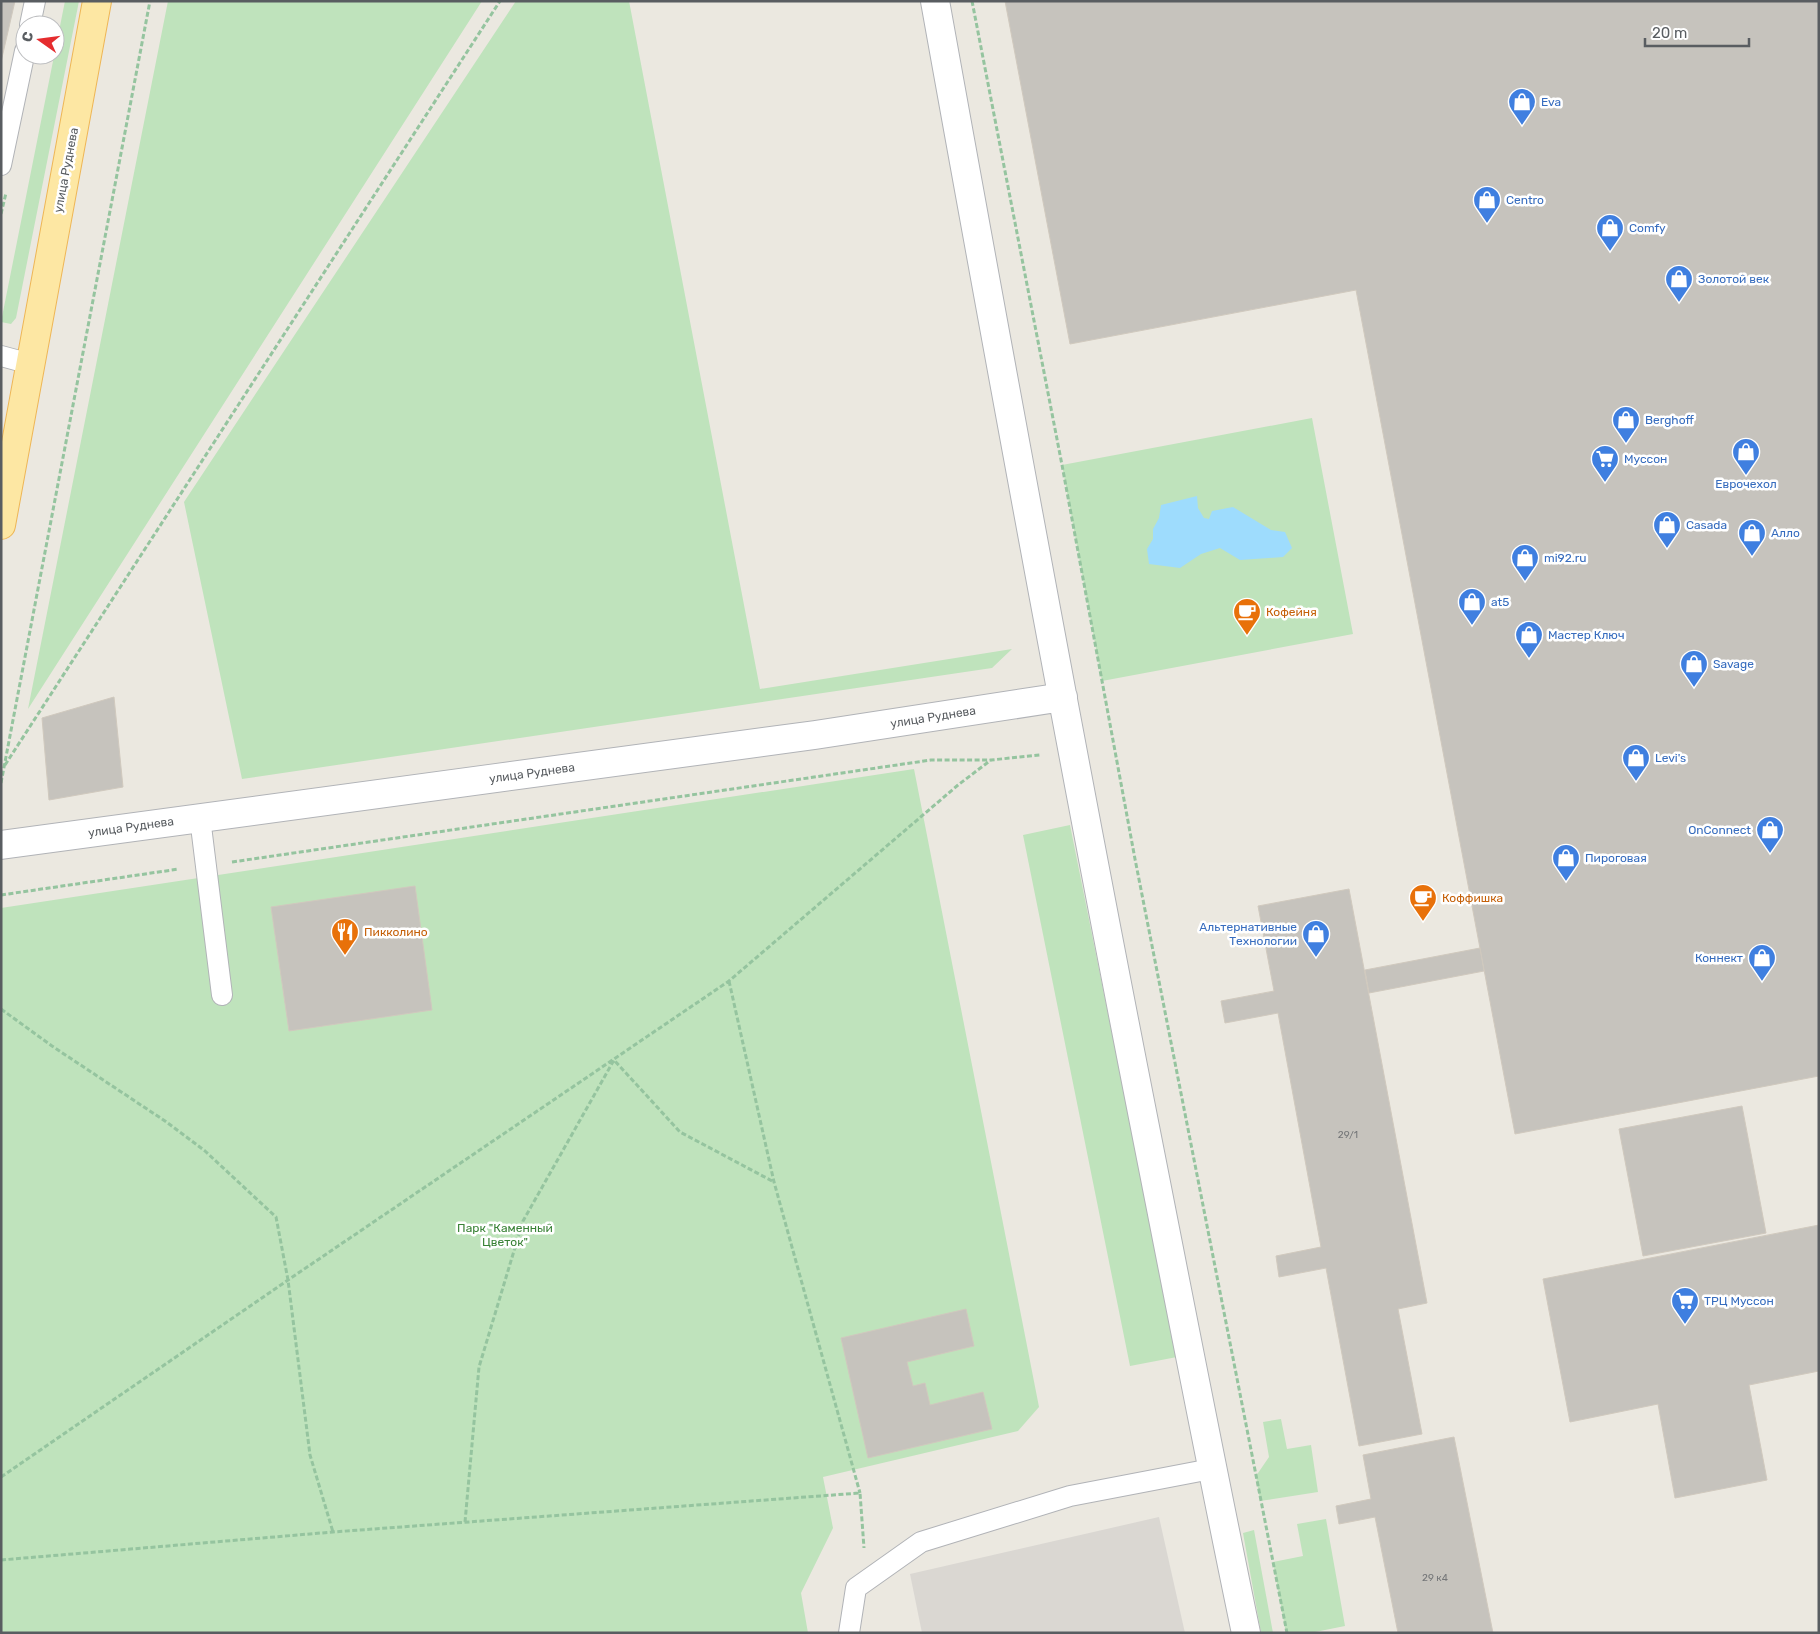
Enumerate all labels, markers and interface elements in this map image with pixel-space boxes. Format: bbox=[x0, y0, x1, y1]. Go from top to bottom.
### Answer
north arrow bbox=[15, 15, 65, 65]
scale bar bbox=[1645, 15, 1749, 47]
text: 20 m bbox=[1652, 24, 1687, 42]
text: С bbox=[18, 30, 37, 44]
shop icon: Eva bbox=[1507, 87, 1537, 126]
place label: Eva bbox=[1541, 95, 1561, 109]
street label: улица Руднева bbox=[51, 126, 81, 214]
shop icon: Centro bbox=[1472, 185, 1502, 224]
place label: Centro bbox=[1506, 193, 1544, 207]
shop icon: Comfy bbox=[1595, 213, 1625, 252]
place label: Comfy bbox=[1629, 221, 1666, 235]
shop icon: Золотой век bbox=[1664, 264, 1694, 303]
place label: Золотой век bbox=[1698, 272, 1770, 286]
shop icon: Berghoff bbox=[1611, 405, 1641, 444]
place label: Berghoff bbox=[1645, 413, 1694, 427]
shop icon: Еврочехол bbox=[1731, 437, 1761, 476]
supermarket icon: Муссон bbox=[1590, 444, 1620, 483]
place label: Муссон bbox=[1624, 452, 1667, 466]
place label: Еврочехол bbox=[1715, 477, 1777, 491]
shop icon: Casada bbox=[1652, 510, 1682, 549]
place label: Casada bbox=[1686, 518, 1727, 532]
shop icon: Алло bbox=[1737, 518, 1767, 557]
place label: Алло bbox=[1771, 526, 1800, 540]
shop icon: mi92.ru bbox=[1510, 543, 1540, 582]
place label: mi92.ru bbox=[1544, 551, 1587, 565]
shop icon: at5 bbox=[1457, 587, 1487, 626]
place label: at5 bbox=[1491, 595, 1509, 609]
cafe icon: Кофейня bbox=[1232, 597, 1262, 636]
place label: Кофейня bbox=[1266, 605, 1317, 619]
shop icon: Мастер Ключ bbox=[1514, 620, 1544, 659]
place label: Мастер Ключ bbox=[1548, 628, 1625, 642]
shop icon: Savage bbox=[1679, 649, 1709, 688]
place label: Savage bbox=[1713, 657, 1754, 671]
street label: улица Руднева bbox=[889, 703, 977, 731]
shop icon: Levi's bbox=[1621, 743, 1651, 782]
place label: Levi's bbox=[1655, 751, 1686, 765]
street label: улица Руднева bbox=[488, 760, 576, 786]
street label: улица Руднева bbox=[87, 814, 175, 840]
shop icon: OnConnect bbox=[1755, 815, 1785, 854]
place label: OnConnect bbox=[1688, 823, 1751, 837]
shop icon: Пироговая bbox=[1551, 843, 1581, 882]
place label: Пироговая bbox=[1585, 851, 1647, 865]
cafe icon: Коффишка bbox=[1408, 883, 1438, 922]
place label: Коффишка bbox=[1442, 891, 1503, 905]
restaurant icon: Пикколино bbox=[330, 917, 360, 956]
shop icon: Альтернативные Технологии bbox=[1301, 919, 1331, 958]
place label: Альтернативные Технологии bbox=[1199, 920, 1297, 948]
place label: Пикколино bbox=[364, 925, 428, 939]
shop icon: Коннект bbox=[1747, 943, 1777, 982]
place label: Коннект bbox=[1695, 951, 1743, 965]
house number: 29/1 bbox=[1338, 1129, 1358, 1141]
park label: Парк "Каменный Цветок" bbox=[457, 1221, 553, 1249]
supermarket icon: ТРЦ Муссон bbox=[1670, 1286, 1700, 1325]
place label: ТРЦ Муссон bbox=[1704, 1294, 1774, 1308]
house number: 29 к4 bbox=[1422, 1572, 1448, 1584]

